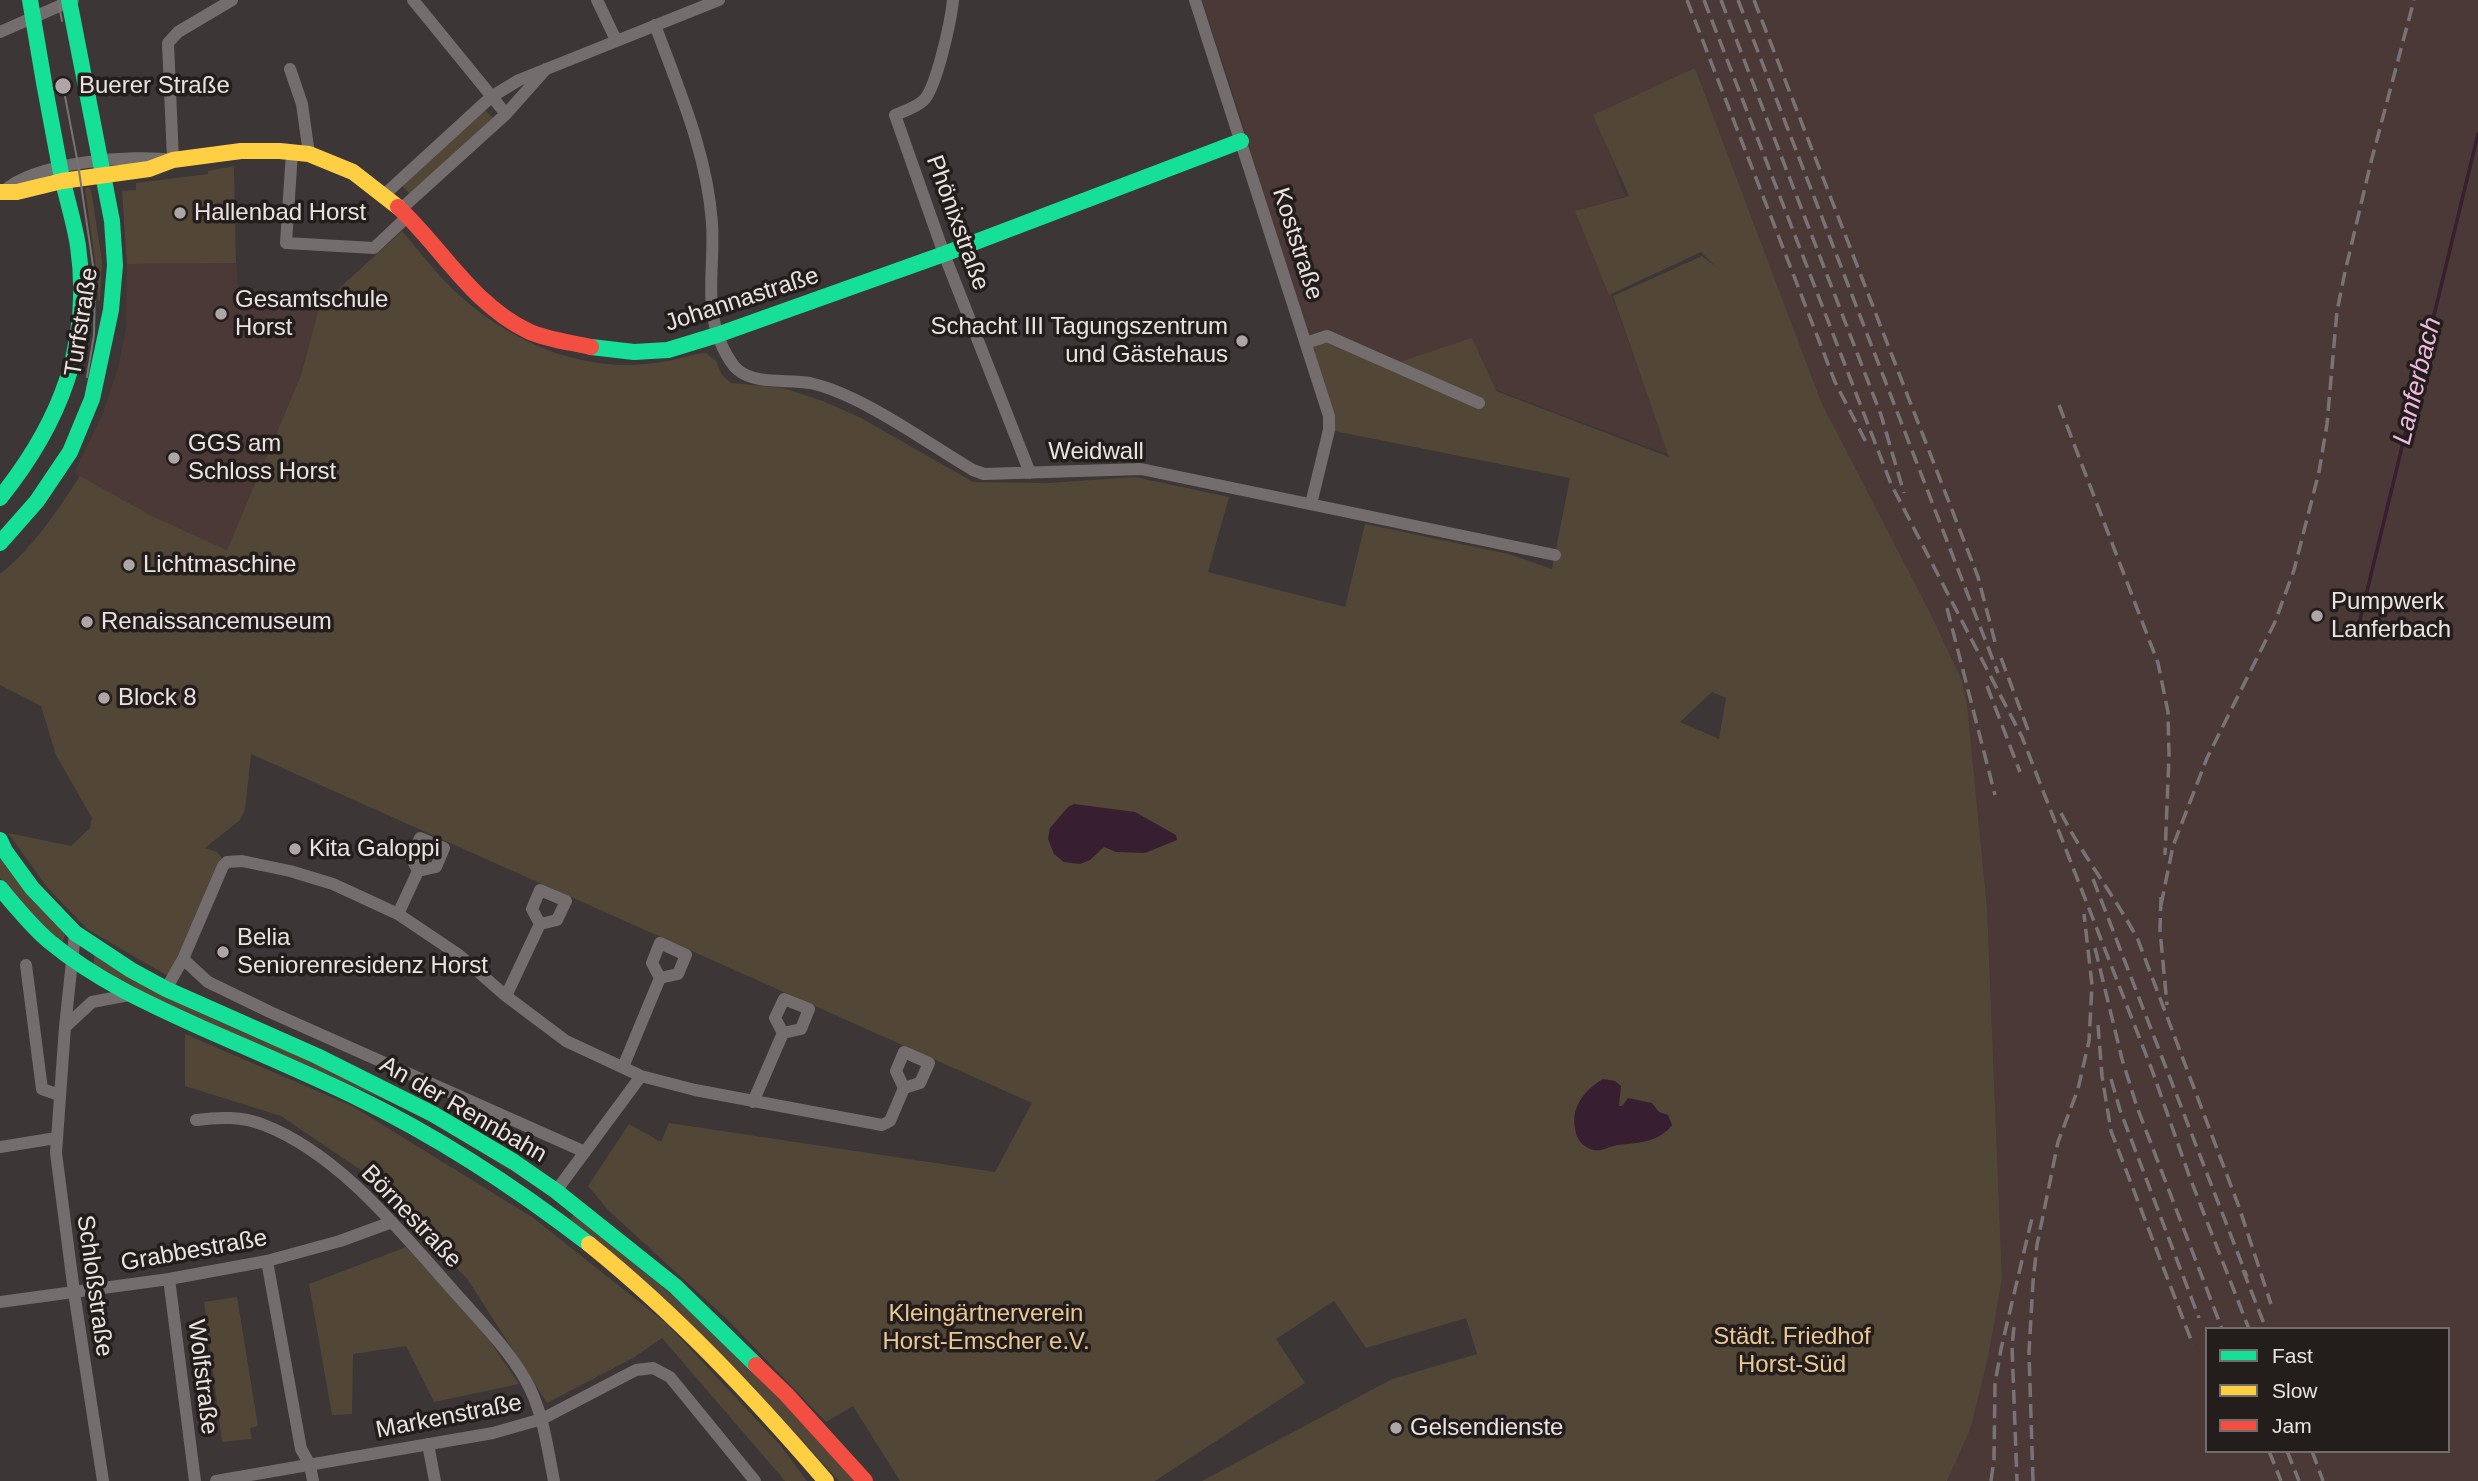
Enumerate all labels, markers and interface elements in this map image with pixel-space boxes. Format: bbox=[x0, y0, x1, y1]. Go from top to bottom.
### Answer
place label: Buerer Straße bbox=[79, 72, 230, 100]
marker: Buerer Straße bbox=[53, 76, 73, 96]
street label: Phönixstraße bbox=[919, 152, 995, 294]
street label: Koststraße bbox=[1265, 184, 1329, 304]
place label: Hallenbad Horst bbox=[194, 199, 366, 227]
marker: Hallenbad Horst bbox=[172, 205, 188, 221]
street label: Johannastraße bbox=[661, 262, 823, 338]
street label: Turfstraße bbox=[59, 266, 105, 378]
place label: Gesamtschule Horst bbox=[235, 286, 388, 342]
marker: Gesamtschule Horst bbox=[213, 306, 229, 322]
place label: Schacht III Tagungszentrum und Gästehaus bbox=[931, 313, 1228, 369]
water label: Lanferbach bbox=[2387, 314, 2449, 448]
marker: Schacht III Tagungszentrum und Gästehaus bbox=[1234, 333, 1250, 349]
place label: GGS am Schloss Horst bbox=[188, 430, 336, 486]
street label: Weidwall bbox=[1048, 438, 1144, 466]
marker: GGS am Schloss Horst bbox=[166, 450, 182, 466]
place label: Lichtmaschine bbox=[143, 551, 296, 579]
marker: Lichtmaschine bbox=[121, 557, 137, 573]
place label: Pumpwerk Lanferbach bbox=[2331, 588, 2451, 644]
place label: Renaissancemuseum bbox=[101, 608, 332, 636]
marker: Pumpwerk Lanferbach bbox=[2309, 608, 2325, 624]
marker: Renaissancemuseum bbox=[79, 614, 95, 630]
place label: Block 8 bbox=[118, 684, 197, 712]
marker: Block 8 bbox=[96, 690, 112, 706]
place label: Kita Galoppi bbox=[309, 835, 440, 863]
marker: Kita Galoppi bbox=[287, 841, 303, 857]
place label: Belia Seniorenresidenz Horst bbox=[237, 924, 488, 980]
marker: Belia Seniorenresidenz Horst bbox=[215, 944, 231, 960]
street label: An der Rennbahn bbox=[374, 1050, 552, 1170]
street label: Börnestraße bbox=[355, 1159, 467, 1275]
street label: Schloßstraße bbox=[70, 1213, 118, 1359]
street label: Grabbestraße bbox=[119, 1224, 269, 1278]
park label: Kleingärtnerverein Horst-Emscher e.V. bbox=[882, 1300, 1090, 1356]
street label: Wolfstraße bbox=[181, 1318, 223, 1436]
park label: Städt. Friedhof Horst-Süd bbox=[1713, 1323, 1871, 1379]
legend bbox=[2205, 1327, 2450, 1453]
text: Fast bbox=[2272, 1344, 2313, 1367]
text: Slow bbox=[2272, 1379, 2318, 1402]
street label: Markenstraße bbox=[374, 1389, 524, 1445]
place label: Gelsendienste bbox=[1410, 1414, 1563, 1442]
text: Jam bbox=[2272, 1414, 2312, 1437]
marker: Gelsendienste bbox=[1388, 1420, 1404, 1436]

